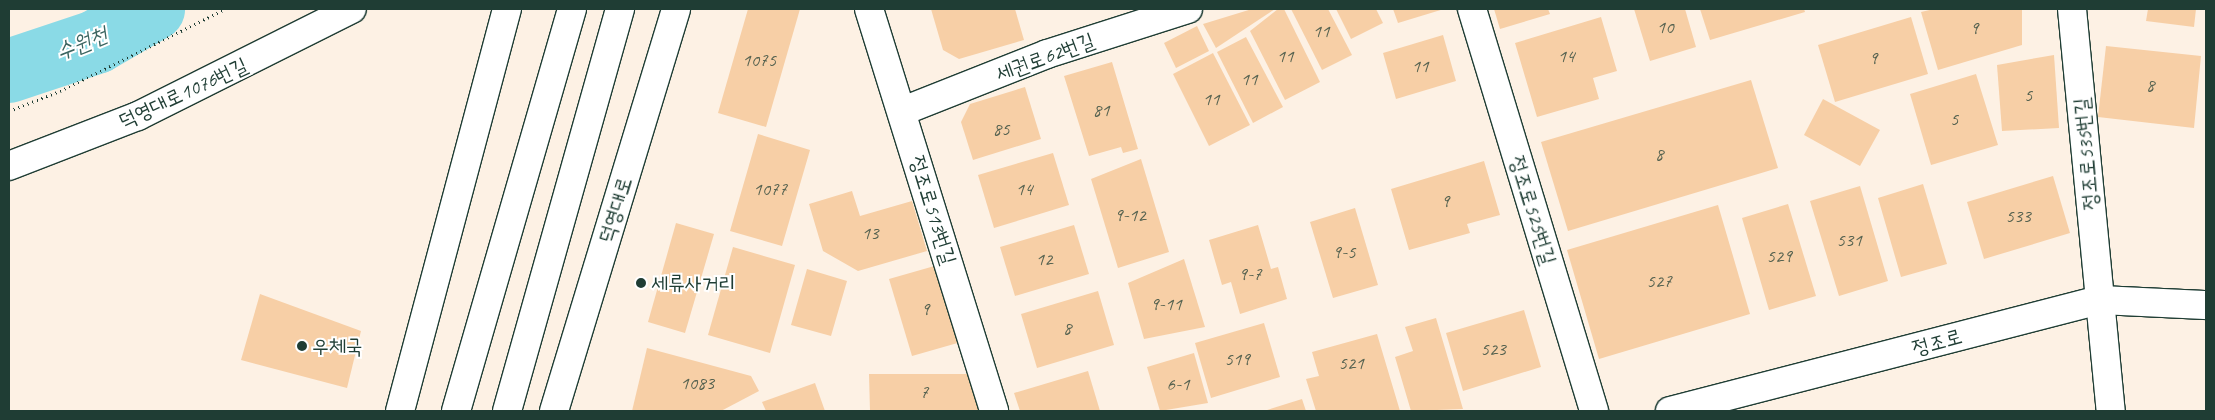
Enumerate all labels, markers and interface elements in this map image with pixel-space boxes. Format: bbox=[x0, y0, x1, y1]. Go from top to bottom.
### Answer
house number: 10 bbox=[1656, 17, 1674, 39]
house number: 9 bbox=[1970, 18, 1978, 40]
house number: 11 bbox=[1312, 21, 1330, 43]
water label: 수원천 bbox=[52, 22, 112, 66]
street label: 세권로62번길 bbox=[992, 27, 1098, 87]
house number: 11 bbox=[1276, 46, 1294, 68]
house number: 14 bbox=[1557, 46, 1575, 68]
house number: 9 bbox=[1869, 48, 1877, 70]
house number: 1075 bbox=[742, 50, 776, 72]
street label: 덕영대로1076번길 bbox=[115, 52, 251, 134]
house number: 11 bbox=[1411, 56, 1429, 78]
house number: 11 bbox=[1240, 69, 1258, 91]
house number: 8 bbox=[2146, 75, 2154, 97]
house number: 5 bbox=[2024, 85, 2032, 107]
house number: 11 bbox=[1202, 89, 1220, 111]
street label: 정조로535번길 bbox=[2069, 97, 2103, 211]
house number: 81 bbox=[1092, 100, 1110, 122]
house number: 5 bbox=[1950, 109, 1958, 131]
house number: 85 bbox=[992, 119, 1010, 141]
house number: 8 bbox=[1655, 144, 1663, 166]
street label: 정조로513번길 bbox=[904, 152, 962, 268]
street label: 정조로525번길 bbox=[1504, 152, 1562, 268]
street label: 덕영대로 bbox=[593, 174, 637, 246]
house number: 1077 bbox=[753, 179, 787, 201]
house number: 14 bbox=[1015, 179, 1033, 201]
house number: 9 bbox=[1441, 191, 1449, 213]
house number: 9-12 bbox=[1114, 205, 1146, 227]
house number: 533 bbox=[2005, 206, 2031, 228]
house number: 13 bbox=[861, 223, 879, 245]
house number: 531 bbox=[1836, 230, 1862, 252]
house number: 9-5 bbox=[1332, 242, 1356, 264]
house number: 529 bbox=[1766, 246, 1792, 268]
house number: 12 bbox=[1035, 249, 1053, 271]
house number: 9-7 bbox=[1238, 264, 1262, 286]
place label: 세류사거리 bbox=[651, 270, 735, 296]
house number: 527 bbox=[1646, 271, 1672, 293]
marker: 세류사거리 bbox=[635, 277, 647, 289]
house number: 9-11 bbox=[1150, 294, 1182, 316]
house number: 9 bbox=[921, 299, 929, 321]
house number: 8 bbox=[1063, 318, 1071, 340]
street label: 정조로 bbox=[1909, 323, 1965, 361]
place label: 우체국 bbox=[312, 333, 363, 359]
house number: 523 bbox=[1480, 339, 1506, 361]
marker: 우체국 bbox=[296, 340, 308, 352]
house number: 519 bbox=[1224, 349, 1250, 371]
house number: 521 bbox=[1338, 353, 1364, 375]
house number: 1083 bbox=[680, 373, 714, 395]
house number: 6-1 bbox=[1166, 374, 1190, 396]
house number: 7 bbox=[920, 382, 928, 404]

